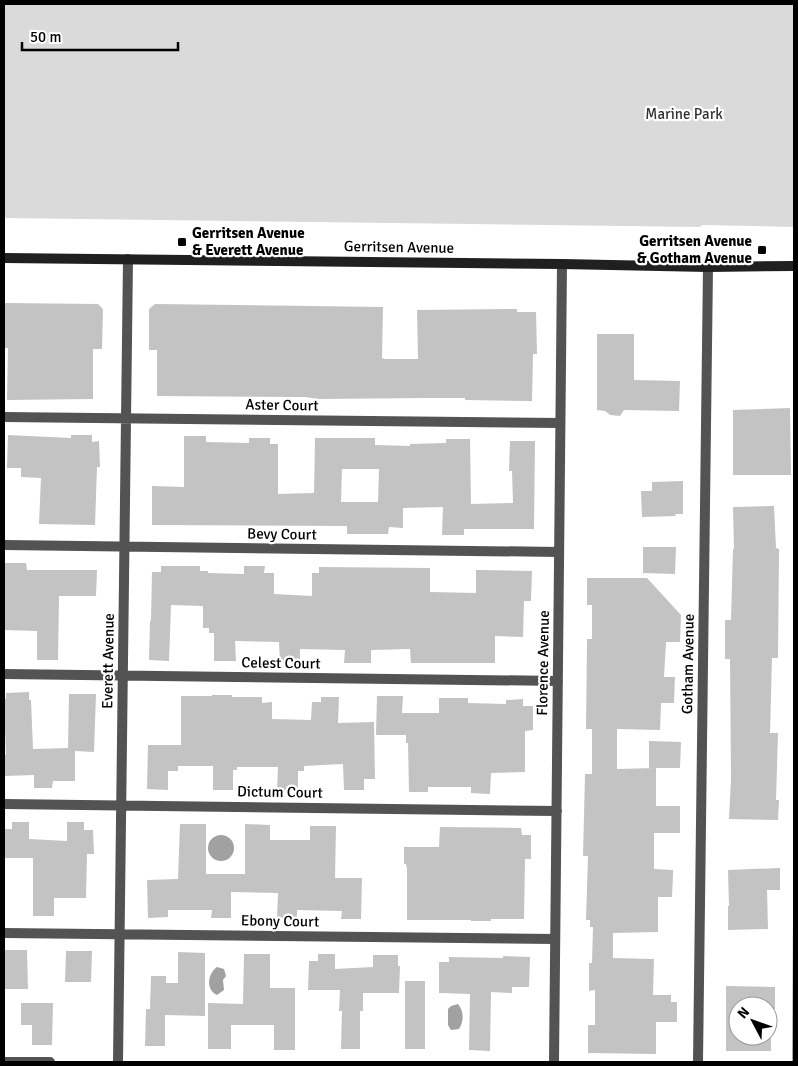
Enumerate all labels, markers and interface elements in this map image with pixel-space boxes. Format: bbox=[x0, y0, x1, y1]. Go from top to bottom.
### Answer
scale bar bbox=[22, 20, 179, 52]
text: 50 m bbox=[30, 28, 61, 46]
park label: Marine Park bbox=[645, 105, 723, 123]
place label: Gerritsen Avenue & Everett Avenue bbox=[192, 224, 305, 259]
place label: Gerritsen Avenue & Gotham Avenue bbox=[637, 232, 752, 267]
marker: Gerritsen Avenue & Everett Avenue bbox=[176, 236, 188, 248]
street label: Gerritsen Avenue bbox=[344, 237, 454, 257]
marker: Gerritsen Avenue & Gotham Avenue bbox=[756, 244, 768, 256]
street label: Aster Court bbox=[245, 395, 319, 415]
street label: Bevy Court bbox=[247, 524, 317, 544]
street label: Florence Avenue bbox=[533, 610, 553, 716]
street label: Everett Avenue bbox=[98, 613, 118, 709]
street label: Gotham Avenue bbox=[678, 614, 698, 714]
street label: Celest Court bbox=[241, 653, 321, 673]
street label: Dictum Court bbox=[237, 782, 323, 802]
street label: Ebony Court bbox=[241, 911, 319, 931]
north arrow bbox=[728, 996, 778, 1046]
text: N bbox=[734, 1004, 753, 1022]

